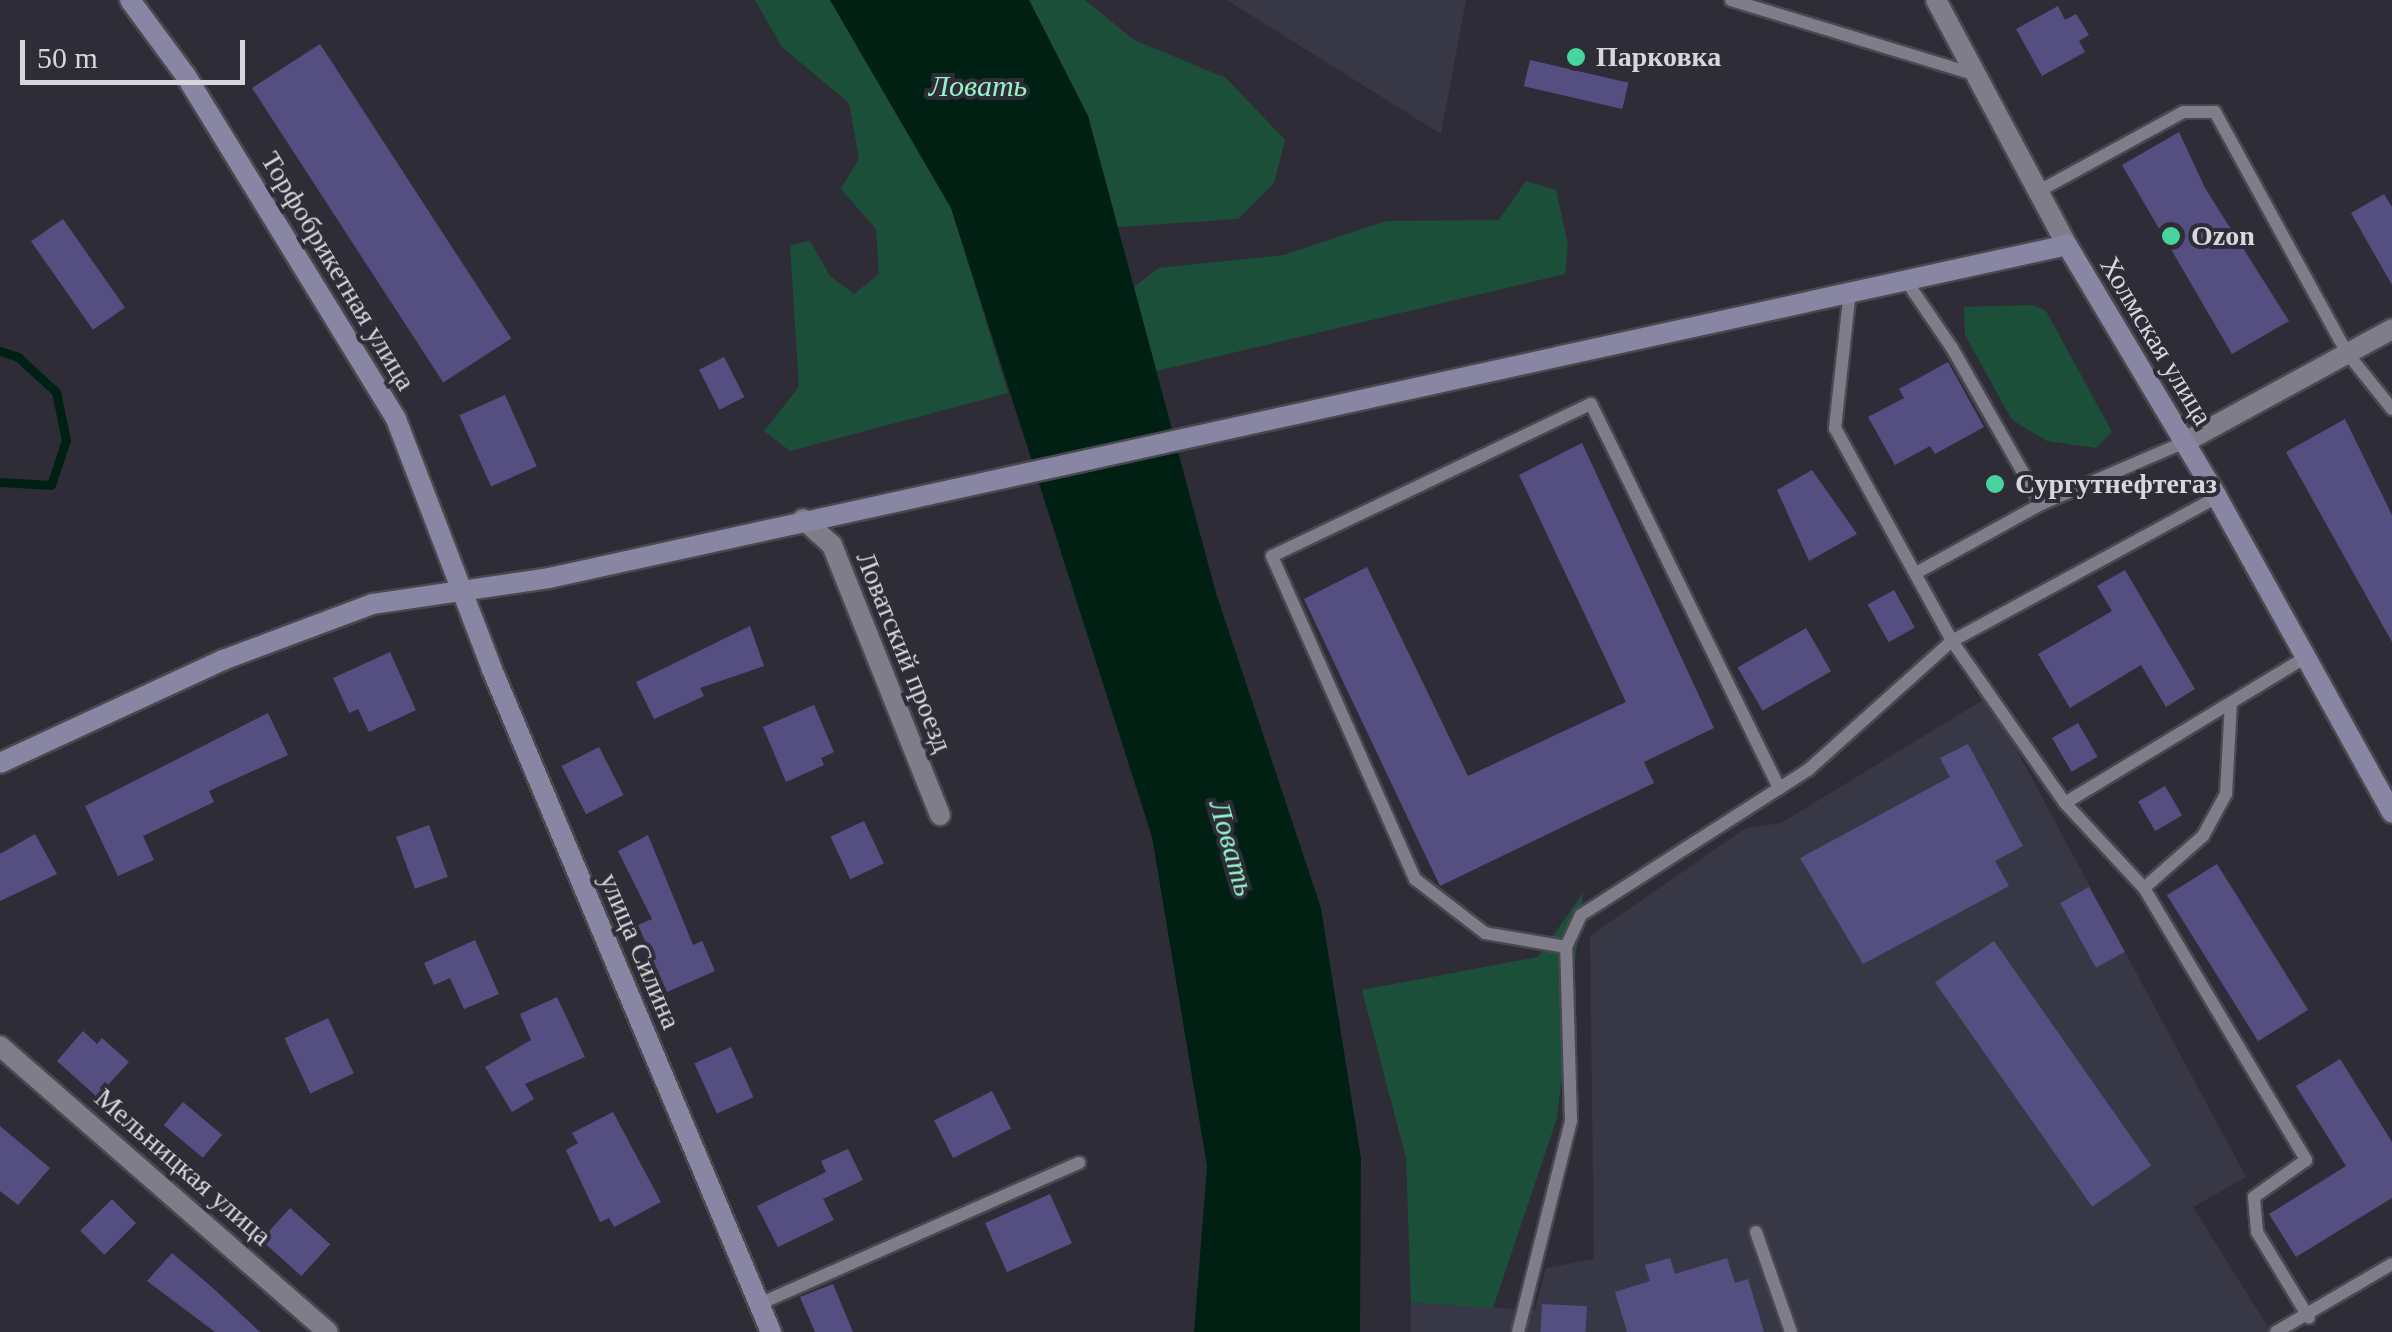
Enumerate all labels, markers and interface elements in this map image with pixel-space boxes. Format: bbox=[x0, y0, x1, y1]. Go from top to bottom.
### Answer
scale bar bbox=[25, 20, 250, 82]
place label: Парковка bbox=[1596, 40, 1721, 74]
text: 50 m bbox=[37, 41, 98, 74]
marker: Парковка bbox=[1565, 46, 1587, 68]
water label: Ловать bbox=[929, 68, 1027, 104]
street label: Торфобрикетная улица bbox=[253, 146, 423, 396]
place label: Ozon bbox=[2191, 219, 2255, 253]
marker: Ozon bbox=[2160, 225, 2182, 247]
street label: Холмская улица bbox=[2092, 251, 2220, 431]
place label: Сургутнефтегаз bbox=[2015, 467, 2217, 501]
marker: Сургутнефтегаз bbox=[1984, 473, 2006, 495]
street label: Ловатский проезд bbox=[848, 547, 960, 757]
water label: Ловать bbox=[1201, 796, 1263, 900]
street label: улица Силина bbox=[592, 868, 688, 1034]
street label: Мельницкая улица bbox=[88, 1081, 278, 1253]

